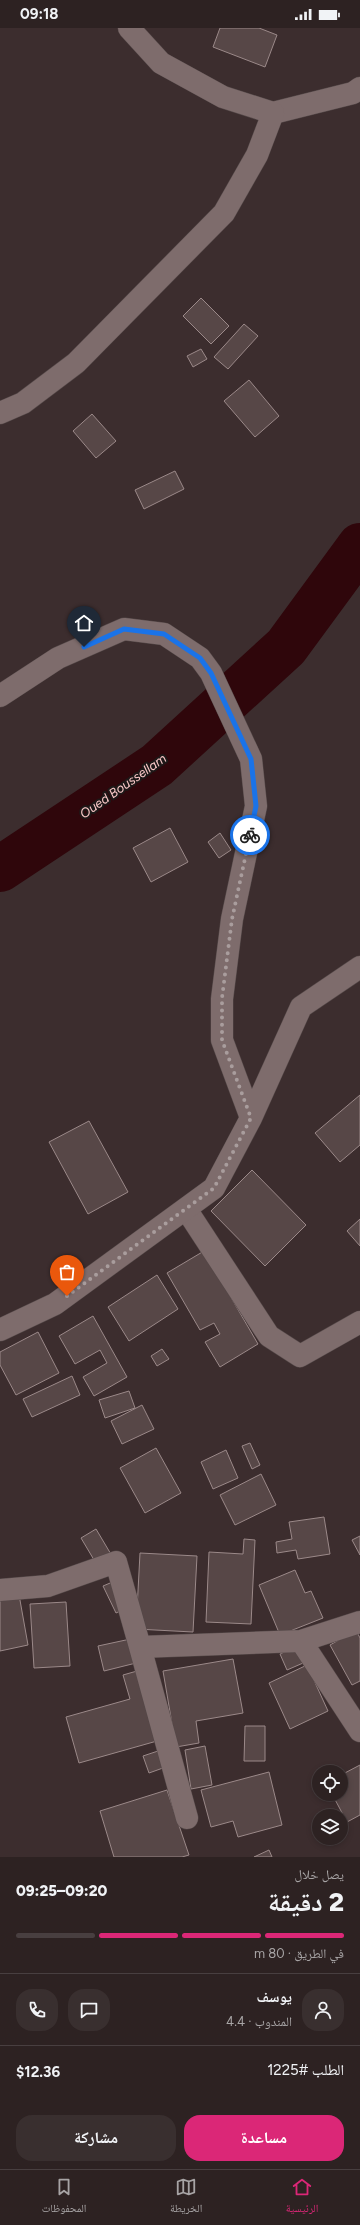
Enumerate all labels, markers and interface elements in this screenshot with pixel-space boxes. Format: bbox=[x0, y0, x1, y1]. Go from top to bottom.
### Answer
text: 09:18 bbox=[20, 5, 58, 23]
pin bbox=[67, 606, 101, 647]
icon: home bbox=[73, 612, 95, 634]
water label: Oued Boussellam bbox=[77, 751, 169, 821]
courier bbox=[230, 815, 270, 855]
icon: bike bbox=[239, 824, 261, 846]
pin bbox=[50, 1255, 84, 1296]
icon: bag bbox=[56, 1261, 78, 1283]
map controls bbox=[312, 1765, 348, 1845]
button: locate bbox=[312, 1765, 348, 1801]
button: layers bbox=[312, 1809, 348, 1845]
text: يصل خلال bbox=[295, 1867, 344, 1882]
text: 09:20–09:25 bbox=[16, 1882, 107, 1900]
text: 2 دقيقة bbox=[268, 1886, 344, 1918]
text: في الطريق · 80 m bbox=[254, 1946, 344, 1961]
text: يوسف bbox=[257, 1988, 292, 2006]
button: phone bbox=[16, 1989, 58, 2031]
button: chat bbox=[68, 1989, 110, 2031]
button: person bbox=[302, 1989, 344, 2031]
text: المندوب · 4.4 bbox=[226, 2014, 292, 2029]
text: الطلب #1225 bbox=[267, 2061, 344, 2079]
text: $12.36 bbox=[16, 2063, 60, 2081]
button: مشاركة bbox=[16, 2115, 176, 2161]
button: مساعدة bbox=[184, 2115, 344, 2161]
tab: المحفوظات bbox=[42, 2176, 86, 2219]
tab: الخريطة bbox=[170, 2176, 202, 2219]
tab: الرئيسية bbox=[286, 2176, 318, 2219]

